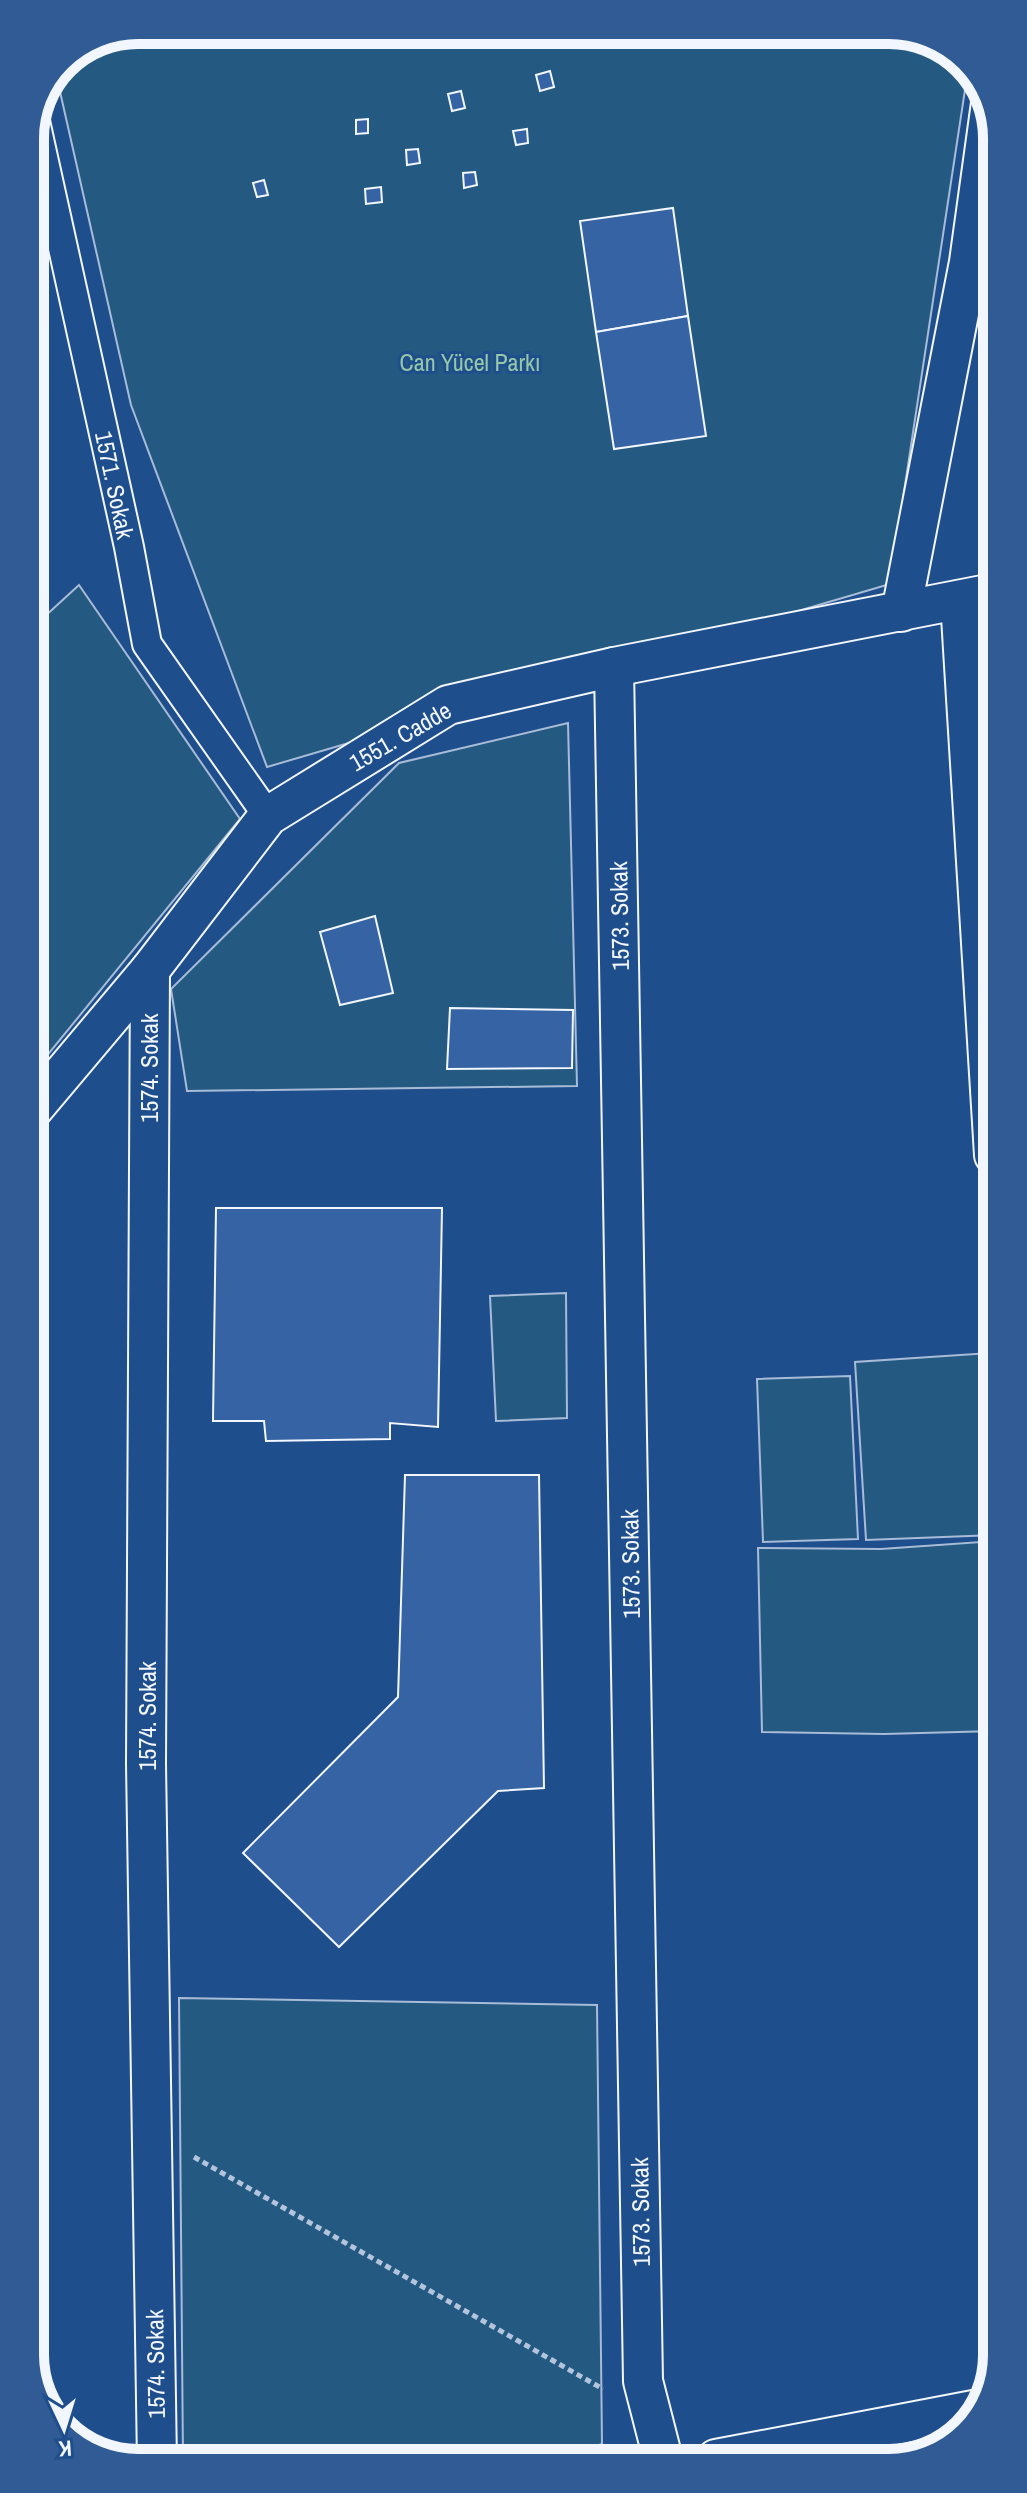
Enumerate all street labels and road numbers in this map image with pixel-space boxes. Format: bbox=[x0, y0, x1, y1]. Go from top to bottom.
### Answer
street label: 1571. Sokak bbox=[88, 428, 142, 542]
street label: 1551. Cadde bbox=[343, 694, 457, 778]
street label: 1573. Sokak bbox=[602, 861, 636, 971]
street label: 1574. Sokak bbox=[133, 1013, 165, 1123]
street label: 1573. Sokak bbox=[613, 1509, 647, 1619]
street label: 1574. Sokak bbox=[131, 1661, 163, 1771]
street label: 1573. Sokak bbox=[623, 2157, 657, 2267]
street label: 1574. Sokak bbox=[138, 2309, 172, 2419]

